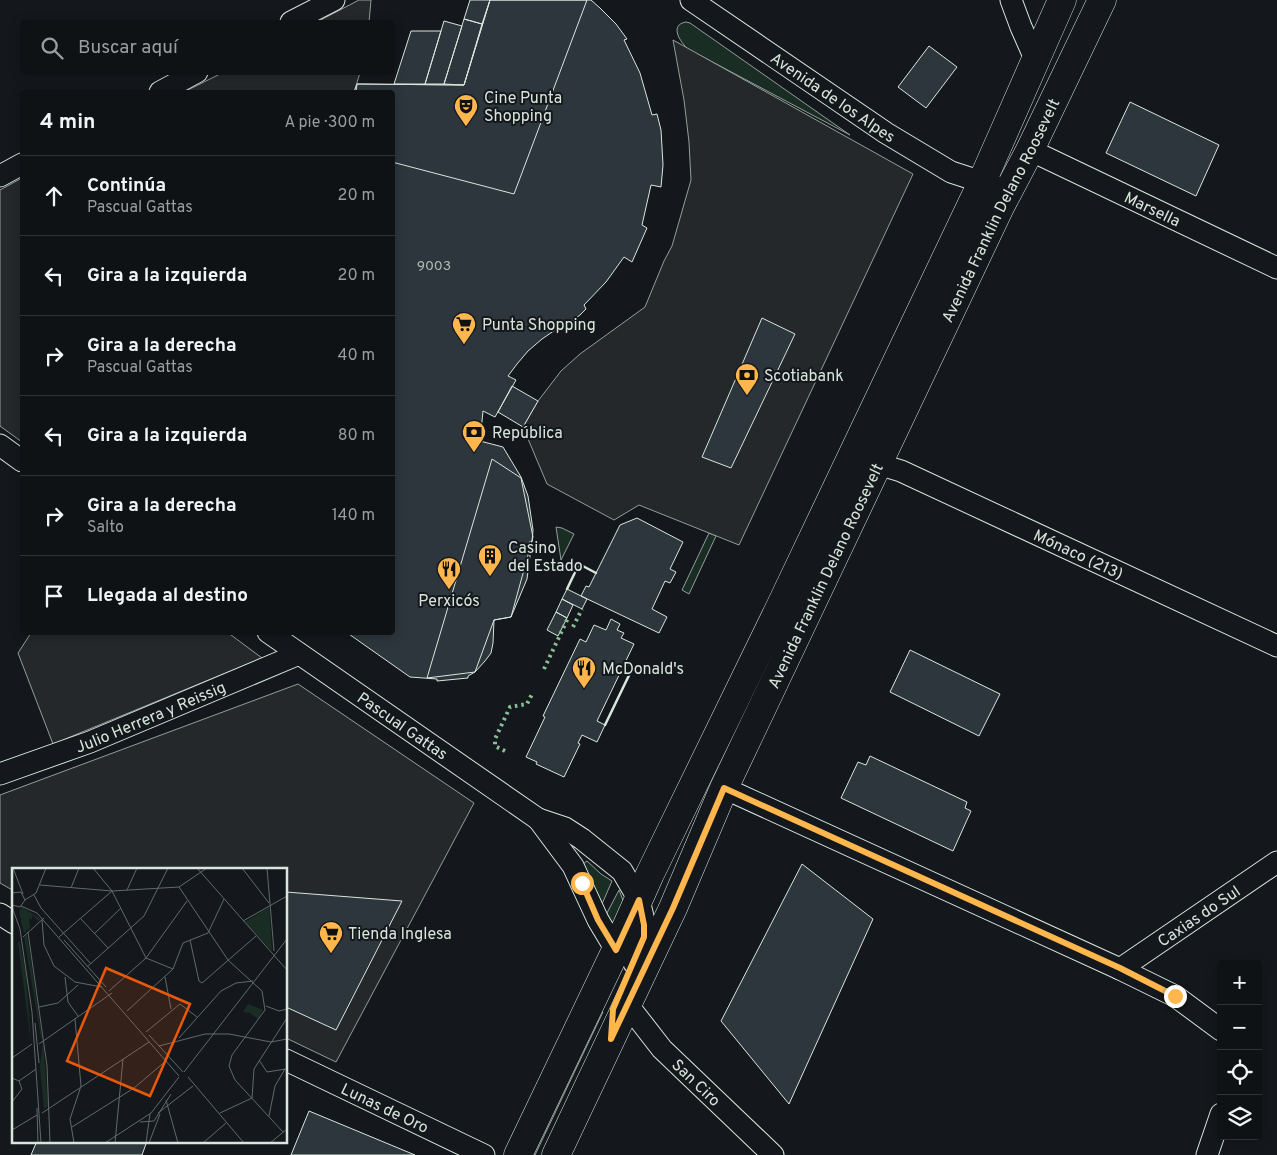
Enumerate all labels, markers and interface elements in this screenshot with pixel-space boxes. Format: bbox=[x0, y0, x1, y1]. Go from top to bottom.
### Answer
search box bbox=[20, 20, 395, 75]
icon: search bbox=[38, 34, 66, 62]
text: Buscar aquí bbox=[78, 36, 178, 60]
street label: Avenida de los Alpes bbox=[766, 49, 898, 148]
place label: Cine Punta Shopping bbox=[484, 89, 562, 127]
theatre icon: Cine Punta Shopping bbox=[453, 93, 479, 127]
street label: Avenida Franklin Delano Roosevelt bbox=[938, 96, 1065, 326]
text: 4 min bbox=[40, 109, 96, 136]
text: A pie · 300 m bbox=[285, 113, 375, 133]
text: Continúa bbox=[87, 174, 166, 198]
icon: ahead bbox=[40, 182, 68, 210]
text: 20 m bbox=[338, 186, 375, 206]
street label: Marsella bbox=[1121, 188, 1183, 232]
text: Pascual Gattas bbox=[87, 198, 193, 218]
house number: 9003 bbox=[417, 258, 451, 275]
icon: left bbox=[40, 262, 68, 290]
text: Gira a la izquierda bbox=[87, 264, 247, 288]
text: 20 m bbox=[338, 266, 375, 286]
supermarket icon: Punta Shopping bbox=[451, 311, 477, 345]
place label: Punta Shopping bbox=[482, 316, 596, 336]
text: Gira a la derecha bbox=[87, 334, 237, 358]
icon: right bbox=[40, 342, 68, 370]
text: 40 m bbox=[337, 346, 375, 366]
text: Pascual Gattas bbox=[87, 358, 193, 378]
bank icon: Scotiabank bbox=[734, 362, 760, 396]
place label: Scotiabank bbox=[764, 367, 844, 387]
bank icon: República bbox=[461, 419, 487, 453]
icon: left bbox=[40, 422, 68, 450]
text: Gira a la izquierda bbox=[87, 424, 247, 448]
place label: República bbox=[492, 424, 563, 444]
text: 80 m bbox=[338, 426, 375, 446]
street label: Avenida Franklin Delano Roosevelt bbox=[765, 460, 889, 692]
text: Gira a la derecha bbox=[87, 494, 237, 518]
icon: right bbox=[40, 502, 68, 530]
text: 140 m bbox=[332, 506, 375, 526]
text: Salto bbox=[87, 518, 124, 538]
street label: Mónaco (213) bbox=[1030, 526, 1126, 585]
place label: Casino del Estado bbox=[508, 539, 583, 577]
building icon: Casino del Estado bbox=[477, 543, 503, 577]
restaurant icon: Perxico´s bbox=[436, 556, 462, 590]
icon: arrive bbox=[40, 582, 68, 610]
text: Llegada al destino bbox=[87, 584, 248, 608]
place label: Perxico´s bbox=[418, 592, 480, 612]
restaurant icon: McDonald's bbox=[571, 655, 597, 689]
place label: McDonald's bbox=[602, 660, 684, 680]
street label: Julio Herrera y Reissig bbox=[73, 678, 229, 758]
street label: Pascual Gattas bbox=[353, 689, 451, 765]
inset map bbox=[12, 868, 288, 1142]
route start bbox=[571, 872, 594, 895]
street label: Caxias do Sul bbox=[1155, 882, 1245, 952]
supermarket icon: Tienda Inglesa bbox=[318, 920, 344, 954]
place label: Tienda Inglesa bbox=[348, 925, 452, 945]
map controls bbox=[1217, 960, 1262, 1140]
button: + bbox=[1217, 960, 1262, 1005]
route end bbox=[1164, 985, 1187, 1008]
button: − bbox=[1217, 1005, 1262, 1050]
button: locate bbox=[1217, 1050, 1262, 1095]
street label: San Ciro bbox=[667, 1056, 724, 1112]
street label: Lunas de Oro bbox=[337, 1080, 431, 1139]
button: layers bbox=[1217, 1095, 1262, 1140]

